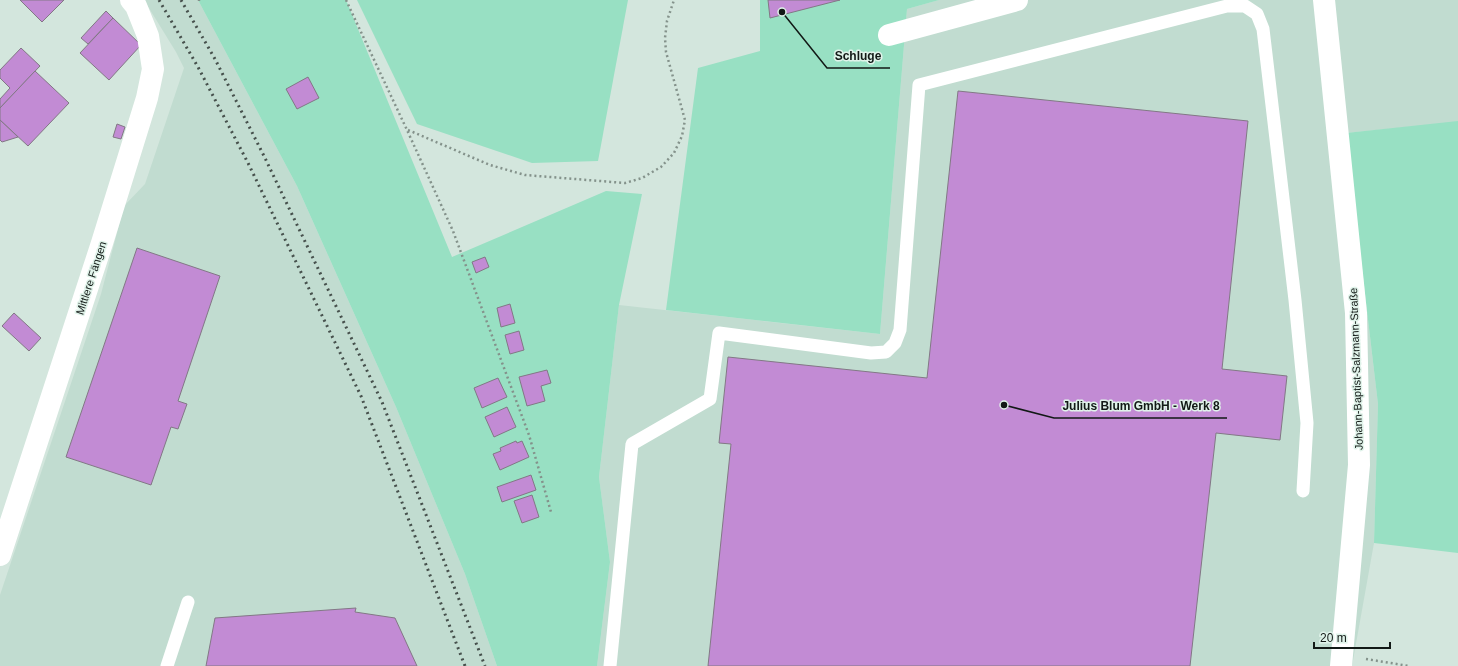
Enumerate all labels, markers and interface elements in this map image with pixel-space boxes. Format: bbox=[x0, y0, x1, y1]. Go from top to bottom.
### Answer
callout: Schluge bbox=[827, 44, 890, 68]
text: Schluge bbox=[835, 49, 882, 63]
street label: Mittlere Fängen bbox=[73, 240, 109, 316]
street label: Johann-Baptist-Salzmann-Straße bbox=[1347, 288, 1365, 450]
callout: Julius Blum GmbH - Werk 8 bbox=[1054, 394, 1227, 418]
text: Julius Blum GmbH - Werk 8 bbox=[1062, 399, 1220, 413]
scale bar bbox=[1314, 624, 1390, 650]
text: 20 m bbox=[1320, 631, 1347, 645]

